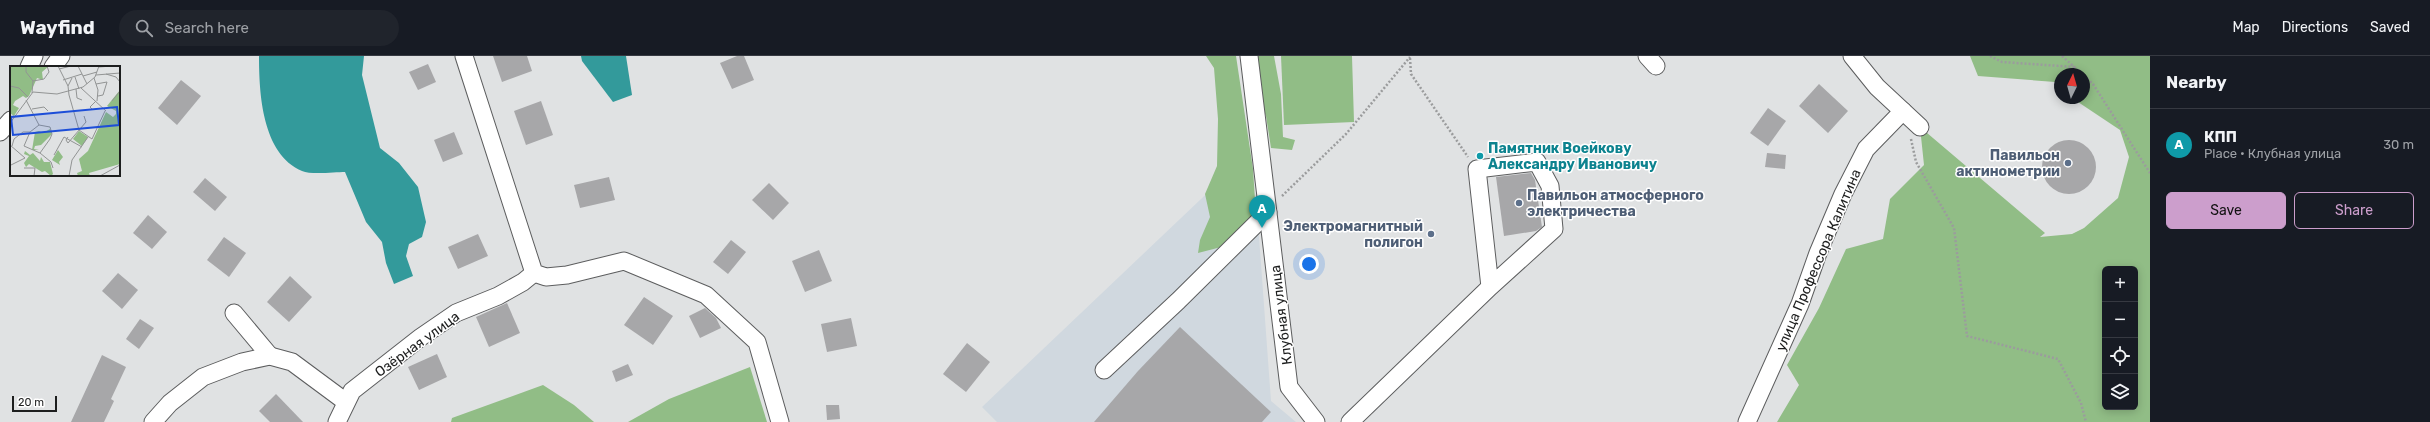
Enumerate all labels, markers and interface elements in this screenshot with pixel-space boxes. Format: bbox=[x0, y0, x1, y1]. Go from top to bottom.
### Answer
search box bbox=[119, 10, 399, 46]
text: Wayfind bbox=[20, 16, 95, 39]
icon: search bbox=[133, 17, 155, 39]
text: Search here bbox=[165, 19, 249, 37]
text: Map bbox=[2233, 19, 2260, 36]
text: Directions bbox=[2282, 19, 2348, 36]
text: Saved bbox=[2370, 19, 2410, 36]
inset map bbox=[10, 66, 120, 176]
north arrow bbox=[2054, 68, 2090, 104]
text: Nearby bbox=[2166, 72, 2227, 92]
text: КПП bbox=[2204, 128, 2237, 146]
text: A bbox=[2174, 137, 2184, 152]
text: 30 m bbox=[2383, 137, 2414, 152]
place label: Памятник Воейкову Александру Ивановичу bbox=[1488, 140, 1658, 173]
text: Place · Клубная улица bbox=[2204, 146, 2341, 161]
place label: Павильон актинометрии bbox=[1956, 147, 2060, 180]
marker: Памятник Воейкову Александру Ивановичу bbox=[1475, 151, 1485, 161]
marker: Павильон актинометрии bbox=[2063, 158, 2073, 168]
street label: улица Профессора Калитина bbox=[1772, 167, 1865, 354]
place label: Павильон атмосферного электричества bbox=[1527, 187, 1704, 220]
button: Save bbox=[2166, 192, 2286, 229]
button: Share bbox=[2294, 192, 2414, 229]
pin: A bbox=[1249, 195, 1275, 228]
marker: Павильон атмосферного электричества bbox=[1514, 198, 1524, 208]
place label: Электромагнитный полигон bbox=[1283, 218, 1423, 251]
marker: Электромагнитный полигон bbox=[1426, 229, 1436, 239]
your location bbox=[1299, 254, 1319, 274]
street label: Клубная улица bbox=[1267, 264, 1296, 366]
map controls bbox=[2102, 266, 2138, 410]
button: + bbox=[2102, 266, 2138, 302]
button: − bbox=[2102, 302, 2138, 338]
street label: Озёрная улица bbox=[372, 308, 463, 381]
button: locate bbox=[2102, 338, 2138, 374]
button: layers bbox=[2102, 374, 2138, 410]
scale bar bbox=[12, 394, 57, 413]
text: 20 m bbox=[18, 396, 44, 409]

